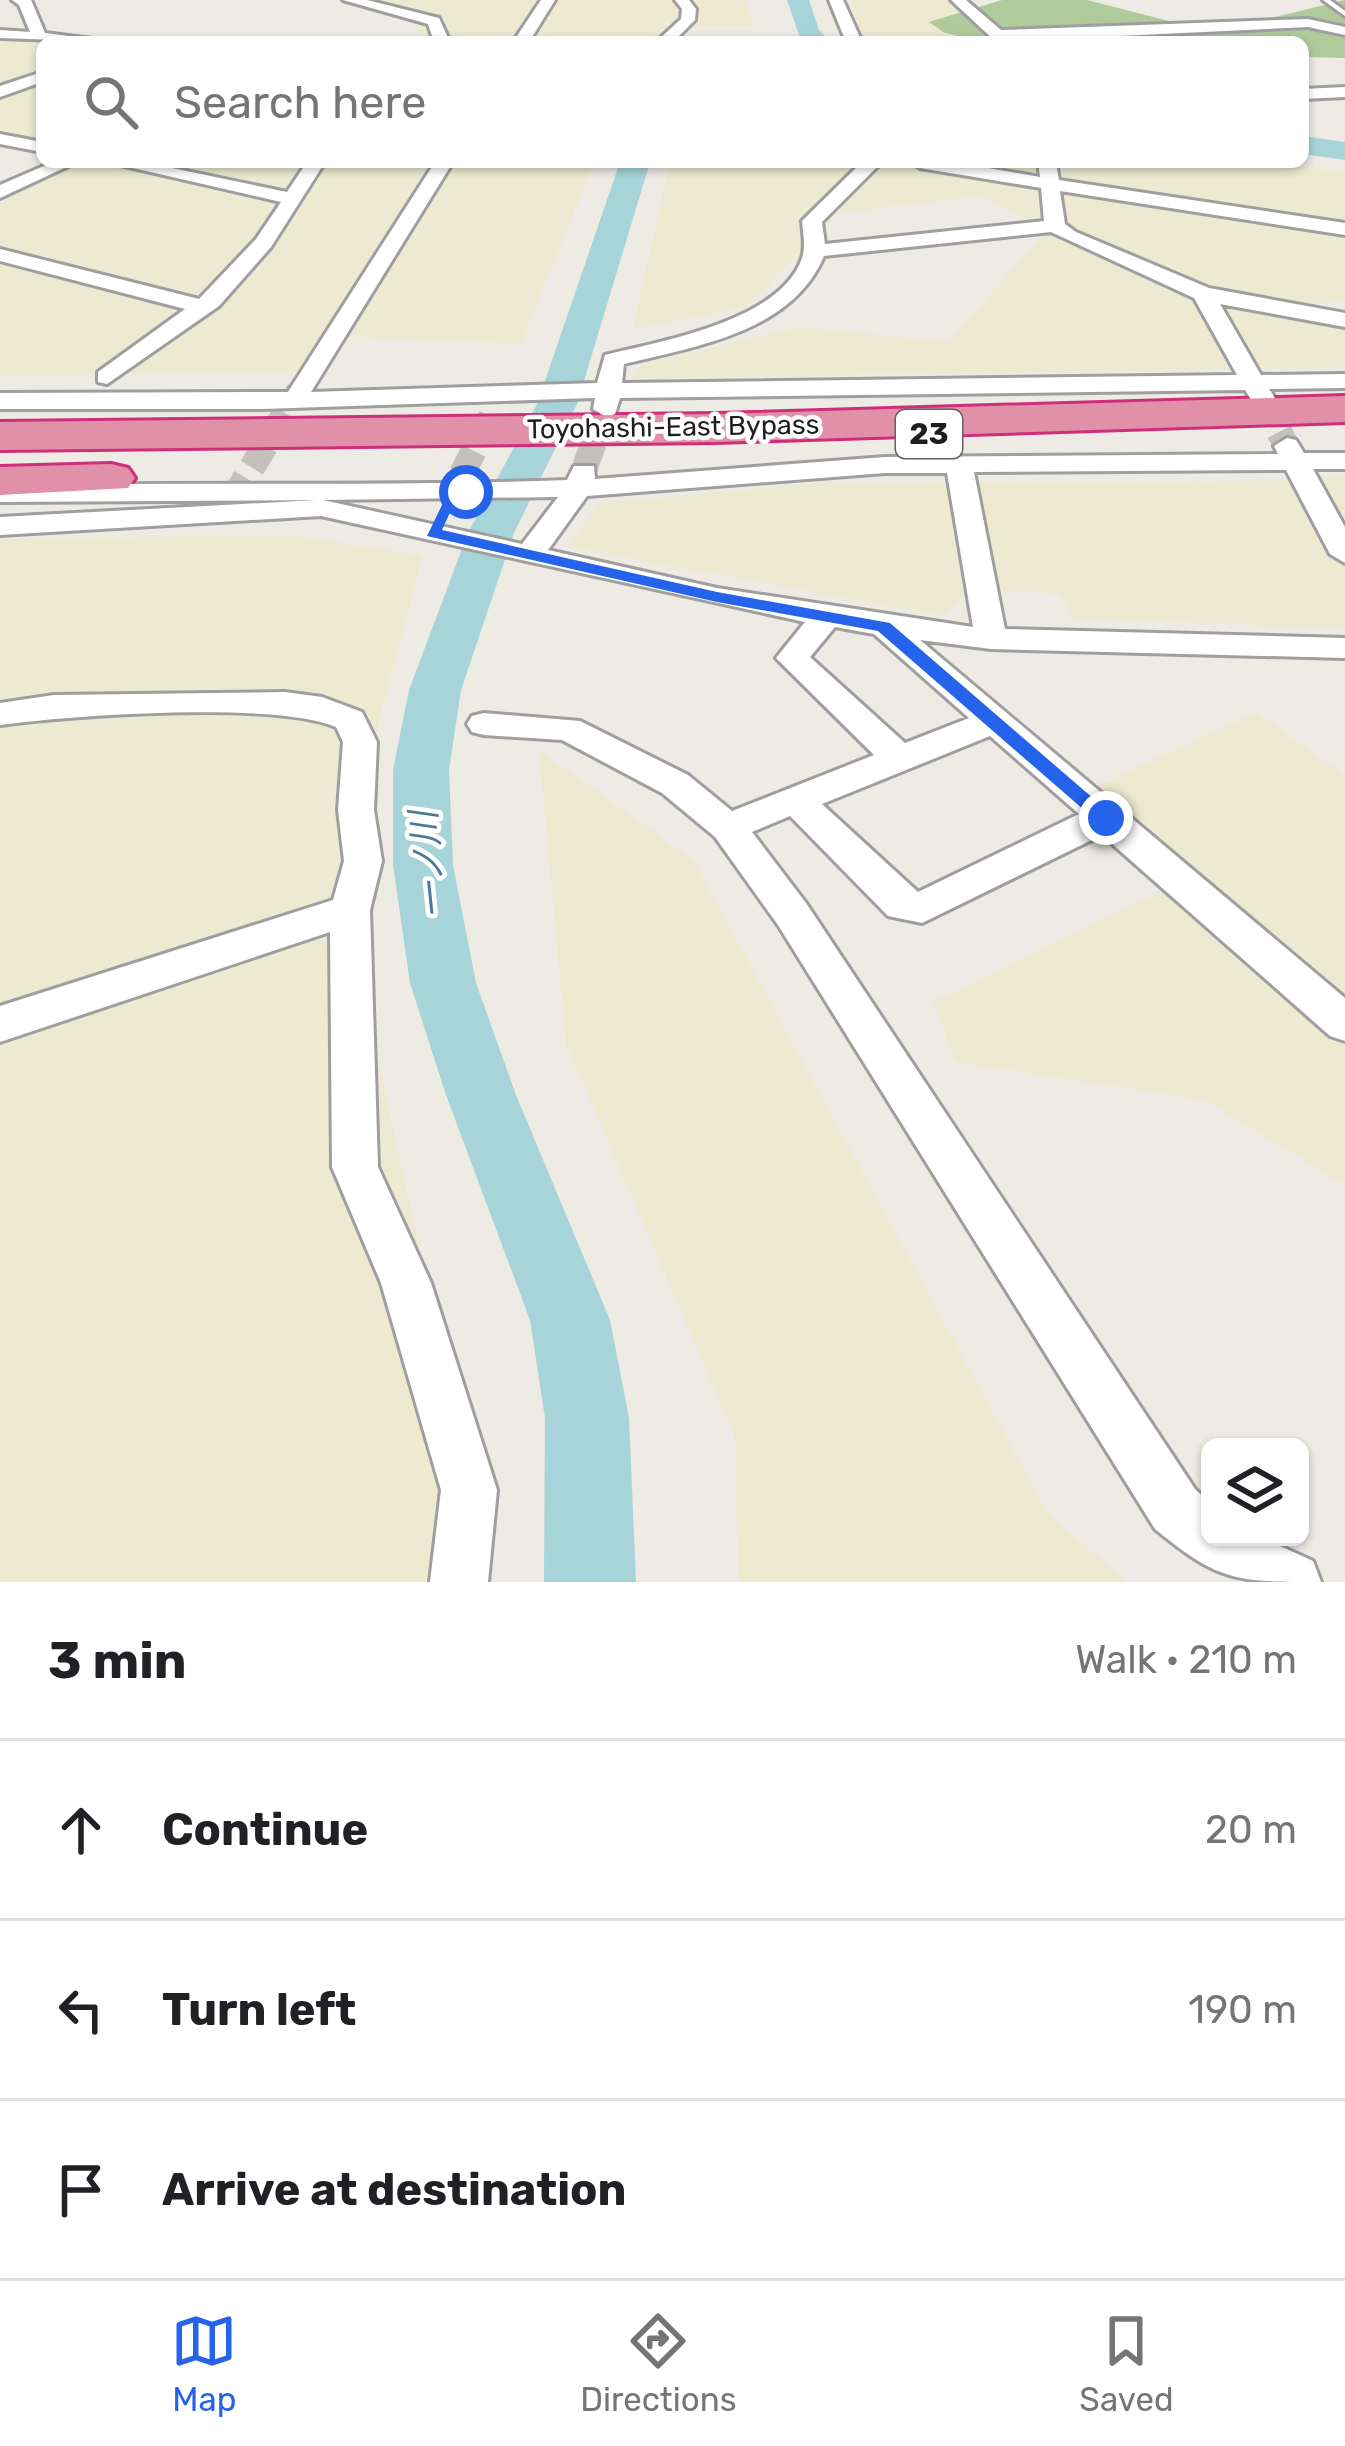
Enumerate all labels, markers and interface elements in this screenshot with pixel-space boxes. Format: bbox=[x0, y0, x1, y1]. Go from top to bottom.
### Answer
search box bbox=[36, 36, 1309, 168]
icon: search bbox=[78, 69, 144, 135]
text: Search here bbox=[174, 76, 426, 129]
street label: Toyohashi-East Bypass bbox=[526, 408, 820, 446]
road number: 23 bbox=[896, 410, 962, 458]
route start bbox=[439, 465, 493, 519]
route end bbox=[1079, 791, 1133, 845]
water label: 一ノ川 bbox=[401, 805, 456, 921]
map controls bbox=[1201, 1438, 1309, 1546]
button: layers bbox=[1201, 1438, 1309, 1546]
text: 3 min bbox=[48, 1630, 187, 1691]
text: Walk · 210 m bbox=[1075, 1637, 1297, 1683]
icon: ahead bbox=[48, 1797, 114, 1863]
text: Continue bbox=[162, 1803, 368, 1856]
text: 20 m bbox=[1205, 1807, 1297, 1853]
icon: left bbox=[48, 1977, 114, 2043]
text: Turn left bbox=[162, 1983, 356, 2036]
text: 190 m bbox=[1188, 1987, 1297, 2033]
icon: arrive bbox=[48, 2157, 114, 2223]
text: Arrive at destination bbox=[162, 2163, 627, 2216]
tab: Map bbox=[171, 2308, 237, 2419]
tab: Directions bbox=[580, 2308, 737, 2419]
tab: Saved bbox=[1079, 2308, 1174, 2419]

